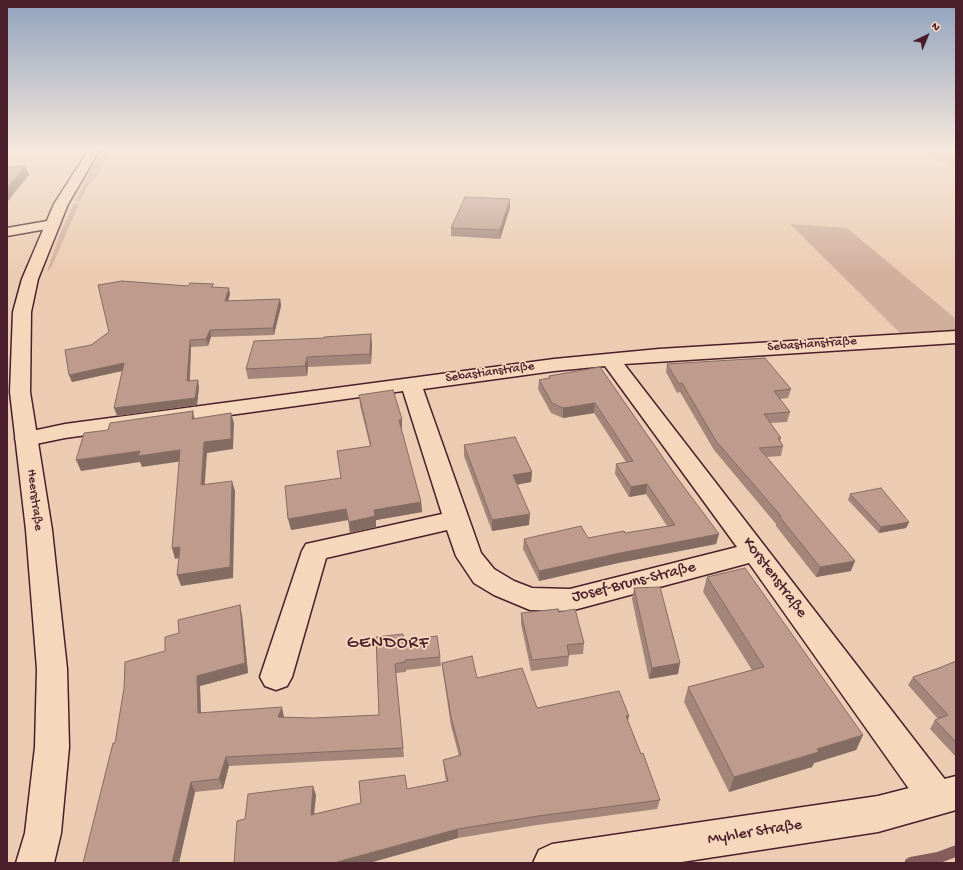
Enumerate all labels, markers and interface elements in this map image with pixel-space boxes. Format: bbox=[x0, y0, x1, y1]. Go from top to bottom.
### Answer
north arrow bbox=[907, 16, 947, 56]
text: N bbox=[929, 21, 942, 34]
street label: Sebastianstraße bbox=[767, 334, 857, 356]
street label: Sebastianstraße bbox=[445, 359, 535, 387]
street label: Heerstraße bbox=[22, 468, 46, 532]
street label: Korstenstraße bbox=[737, 534, 811, 622]
street label: Josef-Bruns-Straße bbox=[570, 558, 698, 608]
district label: GENDORF bbox=[347, 633, 429, 655]
street label: Myhler Straße bbox=[706, 816, 804, 850]

